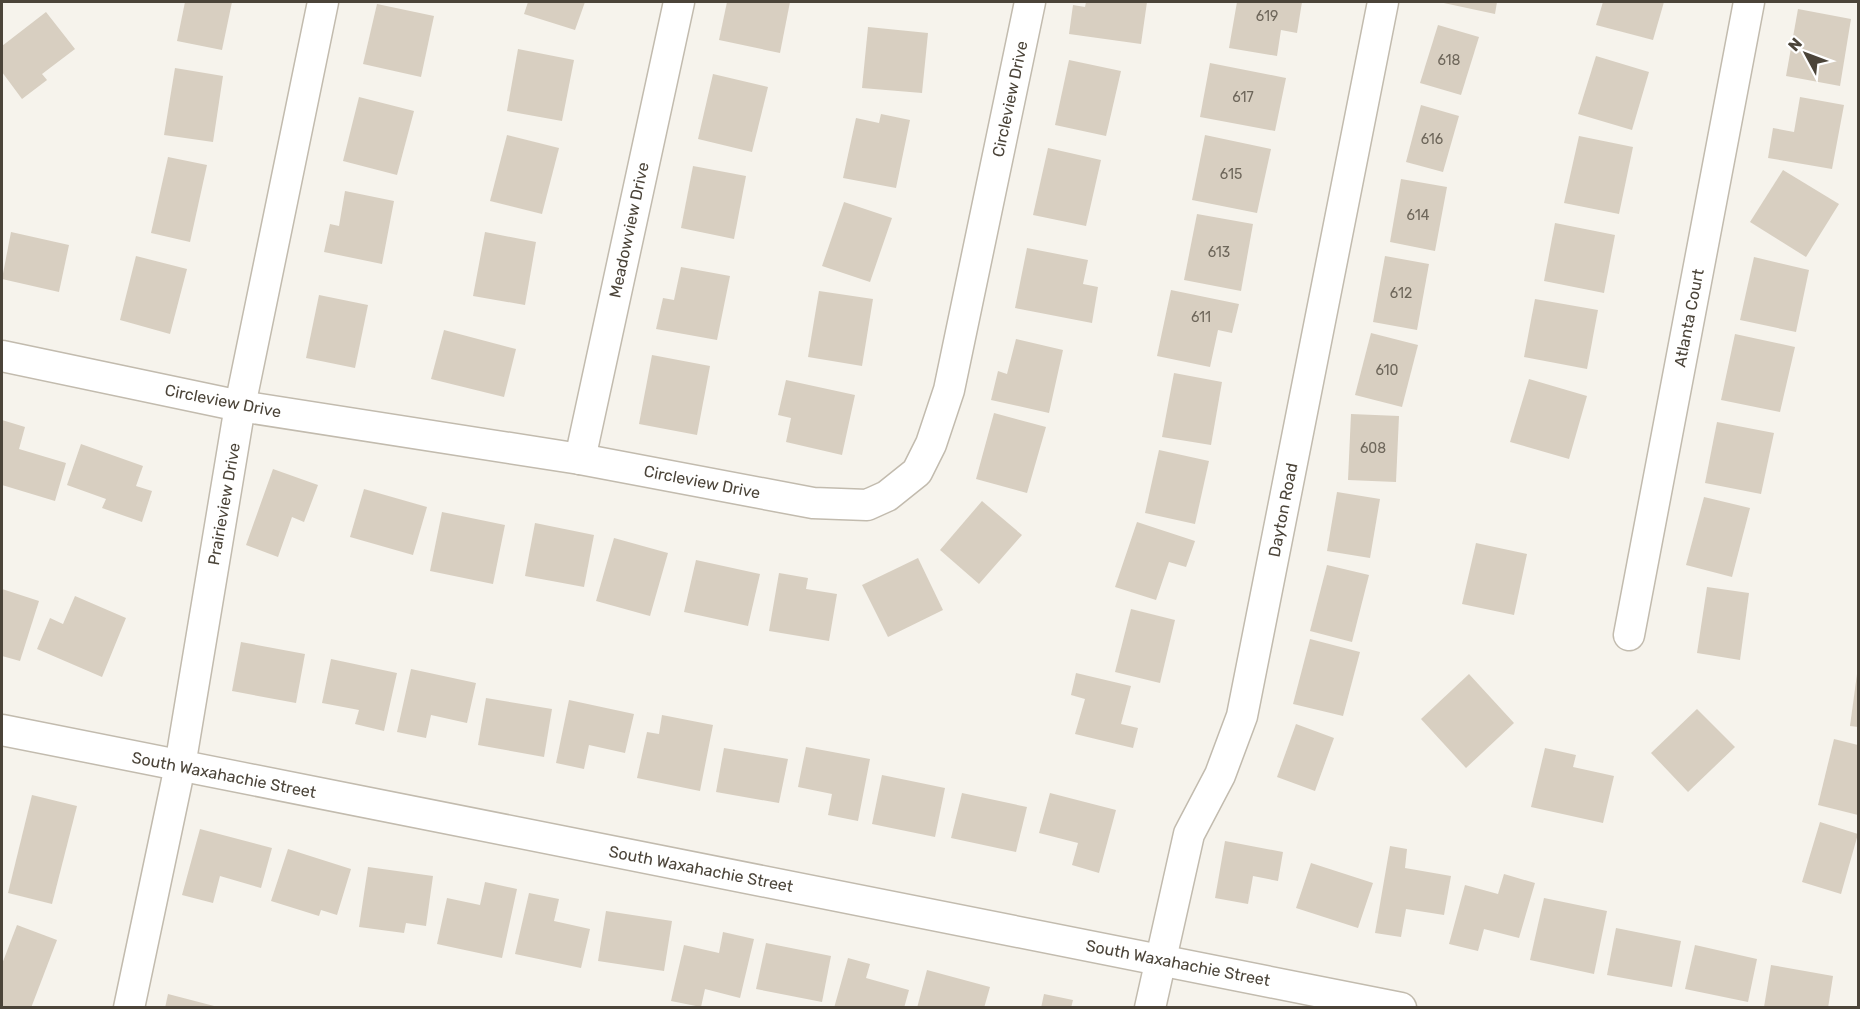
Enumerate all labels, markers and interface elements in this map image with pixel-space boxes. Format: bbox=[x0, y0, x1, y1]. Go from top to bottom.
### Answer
house number: 619 bbox=[1256, 8, 1278, 25]
north arrow bbox=[1776, 24, 1836, 84]
text: N bbox=[1784, 34, 1806, 55]
street label: Circleview Drive bbox=[988, 39, 1032, 159]
house number: 618 bbox=[1437, 52, 1461, 69]
house number: 617 bbox=[1232, 89, 1254, 106]
house number: 616 bbox=[1421, 131, 1443, 148]
street label: Meadowview Drive bbox=[605, 160, 653, 300]
house number: 615 bbox=[1220, 166, 1242, 183]
house number: 614 bbox=[1407, 207, 1430, 224]
house number: 613 bbox=[1208, 244, 1230, 261]
street label: Atlanta Court bbox=[1670, 267, 1708, 369]
house number: 612 bbox=[1390, 285, 1412, 302]
house number: 611 bbox=[1191, 309, 1211, 326]
house number: 610 bbox=[1376, 362, 1399, 379]
street label: Circleview Drive bbox=[163, 380, 283, 422]
house number: 608 bbox=[1360, 440, 1386, 457]
street label: Prairieview Drive bbox=[204, 441, 244, 567]
street label: Circleview Drive bbox=[642, 461, 762, 503]
street label: Dayton Road bbox=[1265, 461, 1301, 559]
street label: South Waxahachie Street bbox=[130, 748, 318, 802]
street label: South Waxahachie Street bbox=[607, 842, 795, 896]
street label: South Waxahachie Street bbox=[1084, 936, 1272, 990]

